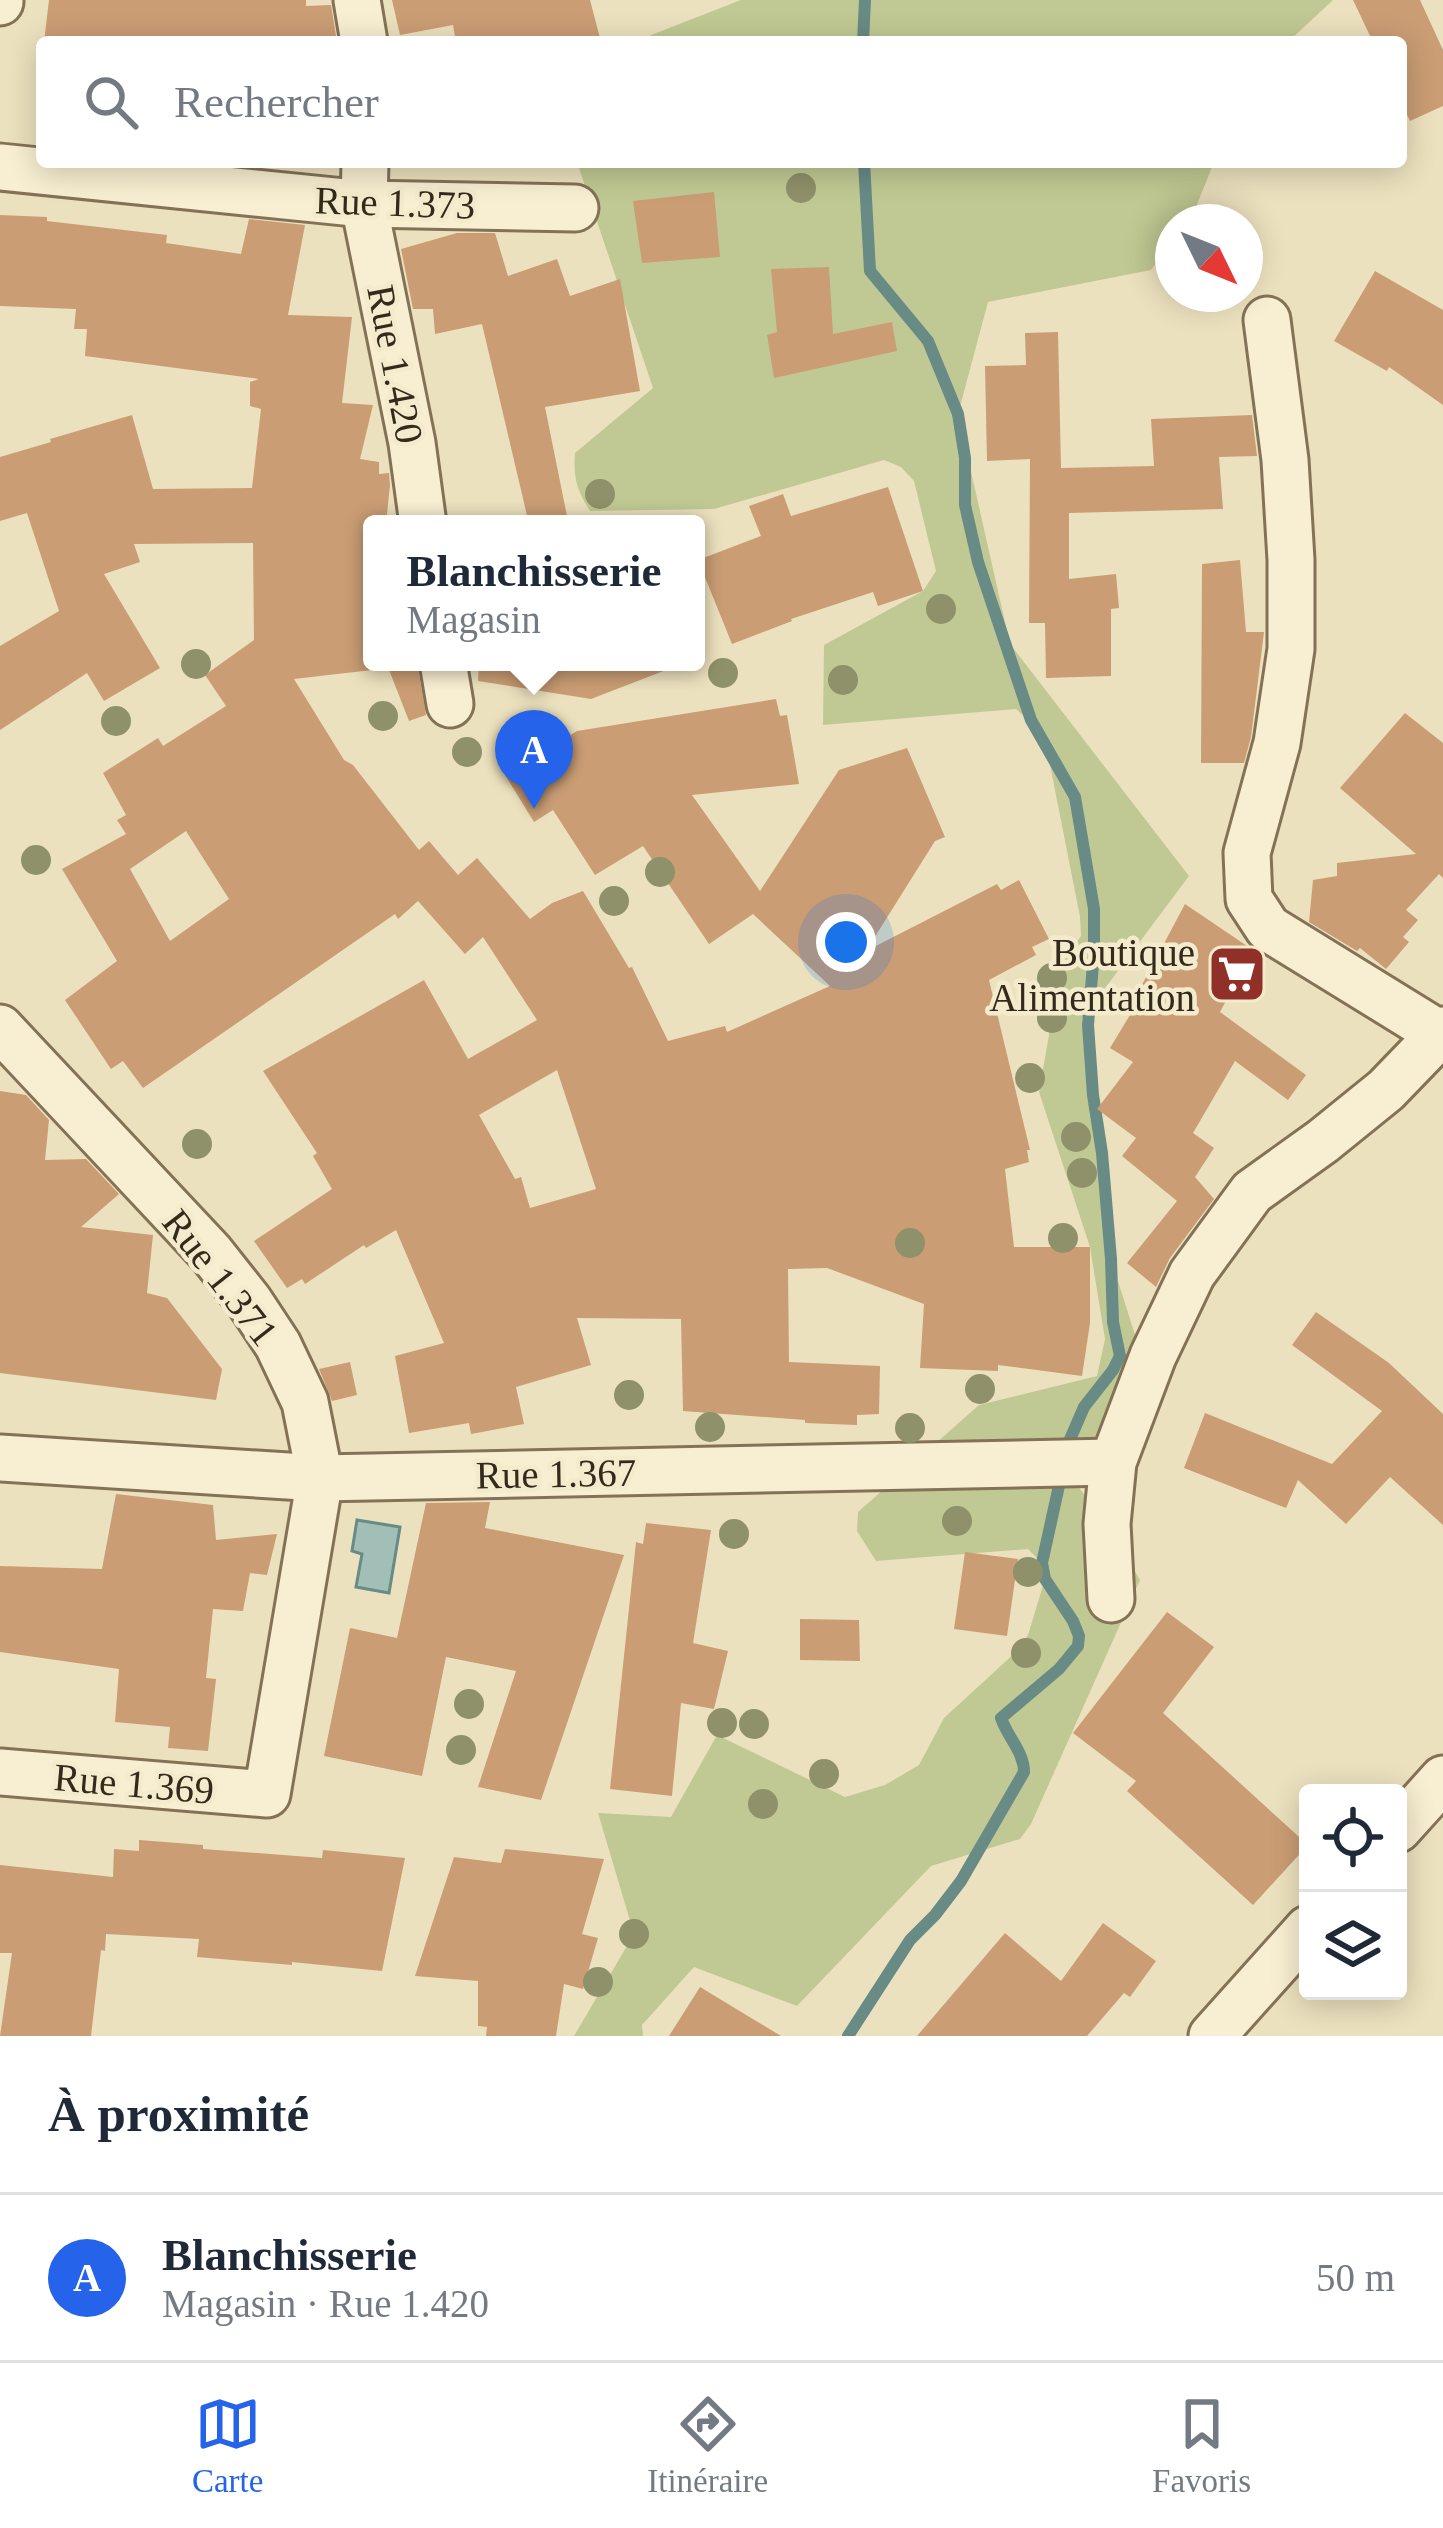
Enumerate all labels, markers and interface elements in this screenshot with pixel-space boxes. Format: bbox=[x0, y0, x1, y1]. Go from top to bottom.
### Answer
search box bbox=[36, 36, 1407, 168]
icon: search bbox=[78, 69, 144, 135]
text: Rechercher bbox=[174, 77, 379, 127]
street label: Rue 1.373 bbox=[314, 178, 476, 227]
north arrow bbox=[1155, 204, 1263, 312]
street label: Rue 1.420 bbox=[359, 281, 432, 447]
popup bbox=[363, 515, 705, 671]
text: Blanchisserie bbox=[407, 546, 662, 596]
text: Magasin bbox=[407, 598, 541, 641]
pin: A bbox=[495, 710, 573, 809]
your location bbox=[816, 912, 876, 972]
place label: Boutique Alimentation bbox=[989, 931, 1195, 1019]
supermarket icon: Boutique Alimentation bbox=[1206, 943, 1268, 1005]
street label: Rue 1.371 bbox=[154, 1201, 287, 1354]
street label: Rue 1.367 bbox=[475, 1451, 637, 1496]
street label: Rue 1.369 bbox=[52, 1755, 216, 1812]
map controls bbox=[1299, 1784, 1407, 2000]
button: locate bbox=[1299, 1784, 1407, 1892]
button: layers bbox=[1299, 1892, 1407, 2000]
text: À proximité bbox=[48, 2086, 309, 2142]
text: Blanchisserie bbox=[162, 2230, 417, 2280]
text: A bbox=[73, 2256, 101, 2299]
text: 50 m bbox=[1316, 2256, 1395, 2299]
text: Magasin · Rue 1.420 bbox=[162, 2282, 489, 2325]
tab: Carte bbox=[192, 2391, 263, 2500]
tab: Itinéraire bbox=[647, 2391, 768, 2500]
tab: Favoris bbox=[1152, 2391, 1251, 2500]

